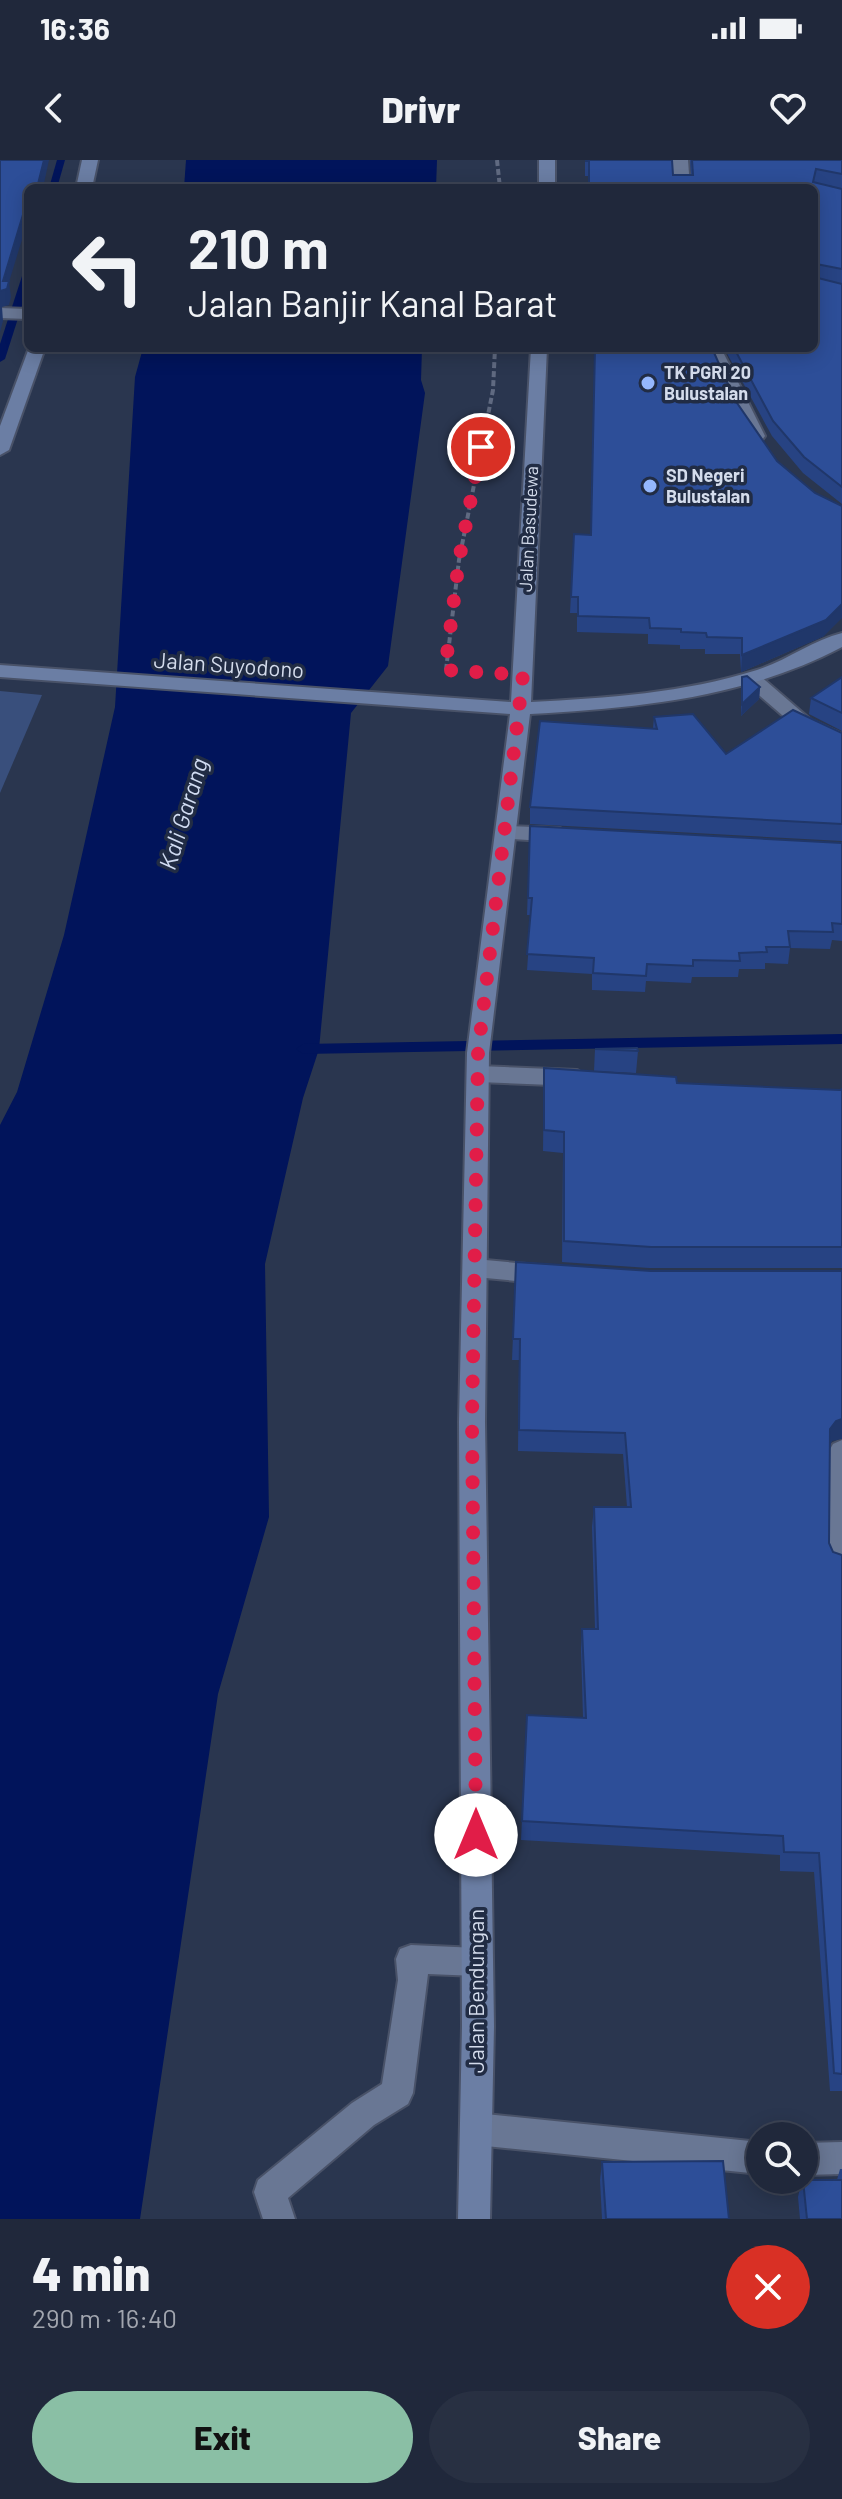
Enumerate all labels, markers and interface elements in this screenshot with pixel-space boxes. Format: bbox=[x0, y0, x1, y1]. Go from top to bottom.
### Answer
text: 16:36 bbox=[40, 10, 110, 46]
icon: back bbox=[32, 86, 76, 130]
icon: heart bbox=[766, 86, 810, 130]
text: Drivr bbox=[382, 87, 460, 130]
text: 210 m bbox=[188, 213, 329, 280]
icon: left bbox=[56, 216, 160, 320]
text: Jalan Banjir Kanal Barat bbox=[188, 281, 558, 324]
place label: TK PGRI 20 Bulustalan bbox=[664, 361, 751, 404]
marker: TK PGRI 20 Bulustalan bbox=[639, 374, 657, 392]
pin bbox=[447, 413, 515, 481]
icon: arrive bbox=[459, 425, 503, 469]
place label: SD Negeri Bulustalan bbox=[666, 464, 750, 507]
street label: Jalan Basudewa bbox=[514, 465, 542, 592]
marker: SD Negeri Bulustalan bbox=[641, 477, 659, 495]
street label: Jalan Suyodono bbox=[153, 646, 305, 682]
water label: Kali Garang bbox=[152, 754, 213, 873]
position arrow bbox=[434, 1793, 518, 1877]
street label: Jalan Bendungan bbox=[462, 1909, 488, 2073]
map controls bbox=[746, 2122, 818, 2194]
button: search bbox=[746, 2122, 818, 2194]
text: 4 min bbox=[32, 2243, 150, 2301]
button: close bbox=[726, 2245, 810, 2329]
text: 290 m · 16:40 bbox=[32, 2302, 177, 2333]
button: Exit bbox=[32, 2391, 413, 2483]
button: Share bbox=[429, 2391, 810, 2483]

